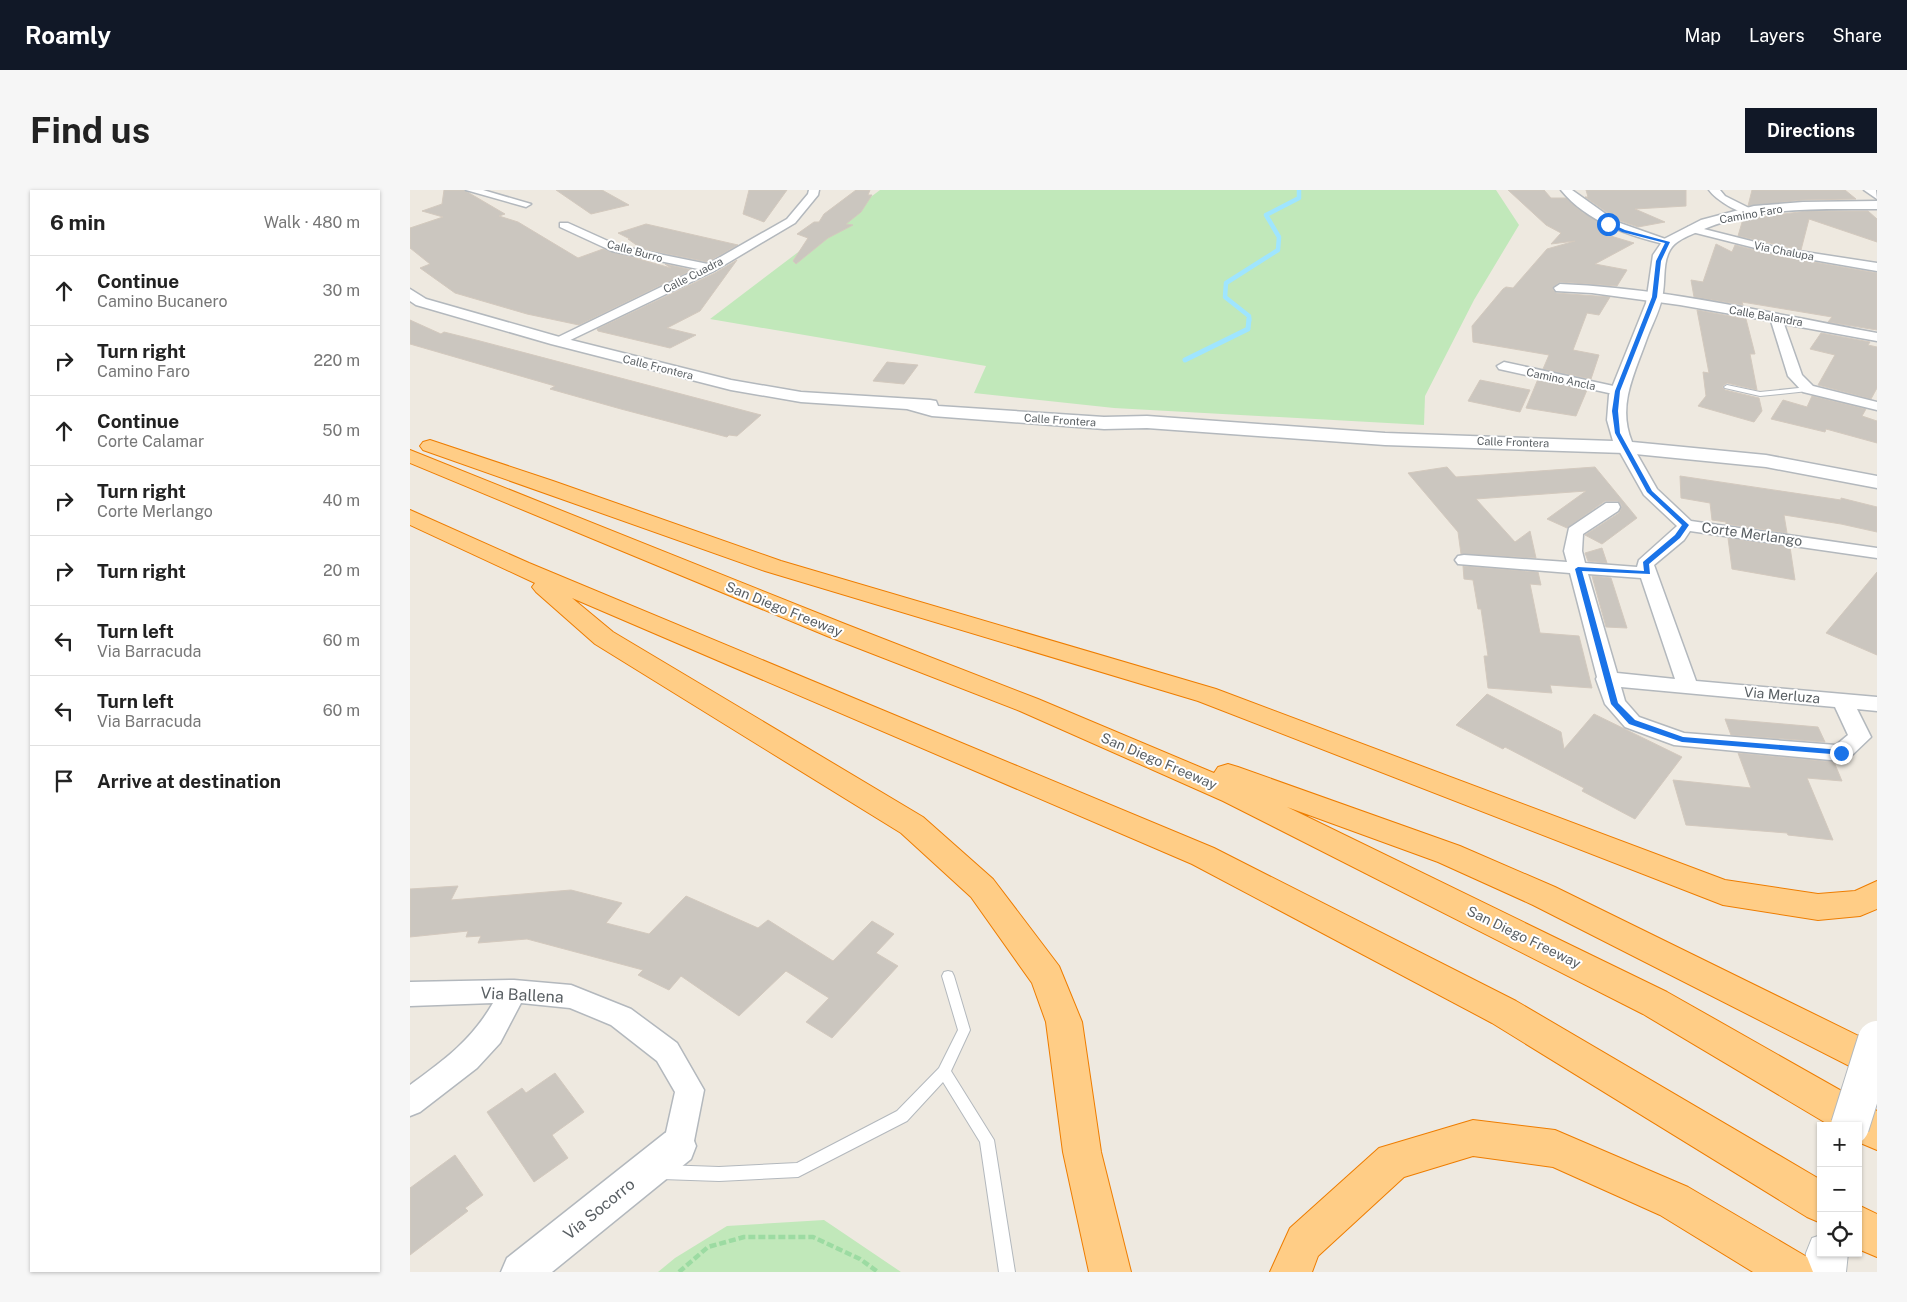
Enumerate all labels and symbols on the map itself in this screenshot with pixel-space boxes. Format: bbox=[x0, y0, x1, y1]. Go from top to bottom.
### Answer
street label: Camino Faro bbox=[1718, 203, 1784, 225]
route start bbox=[1597, 213, 1620, 236]
street label: Calle Burro bbox=[606, 238, 664, 264]
street label: Via Chalupa bbox=[1753, 239, 1815, 263]
street label: Calle Cuadra bbox=[661, 255, 725, 295]
street label: Calle Balandra bbox=[1728, 304, 1804, 328]
street label: Calle Frontera bbox=[621, 352, 695, 382]
street label: Camino Ancla bbox=[1525, 366, 1597, 392]
street label: Calle Frontera bbox=[1024, 411, 1096, 429]
street label: Calle Frontera bbox=[1477, 435, 1549, 449]
street label: Corte Merlango bbox=[1701, 519, 1803, 549]
street label: San Diego Freeway bbox=[723, 578, 845, 640]
street label: Via Merluza bbox=[1743, 684, 1821, 706]
street label: San Diego Freeway bbox=[1099, 729, 1220, 793]
route end bbox=[1830, 742, 1853, 765]
street label: San Diego Freeway bbox=[1465, 903, 1584, 972]
street label: Via Ballena bbox=[480, 983, 564, 1007]
street label: Via Socorro bbox=[559, 1174, 639, 1244]

